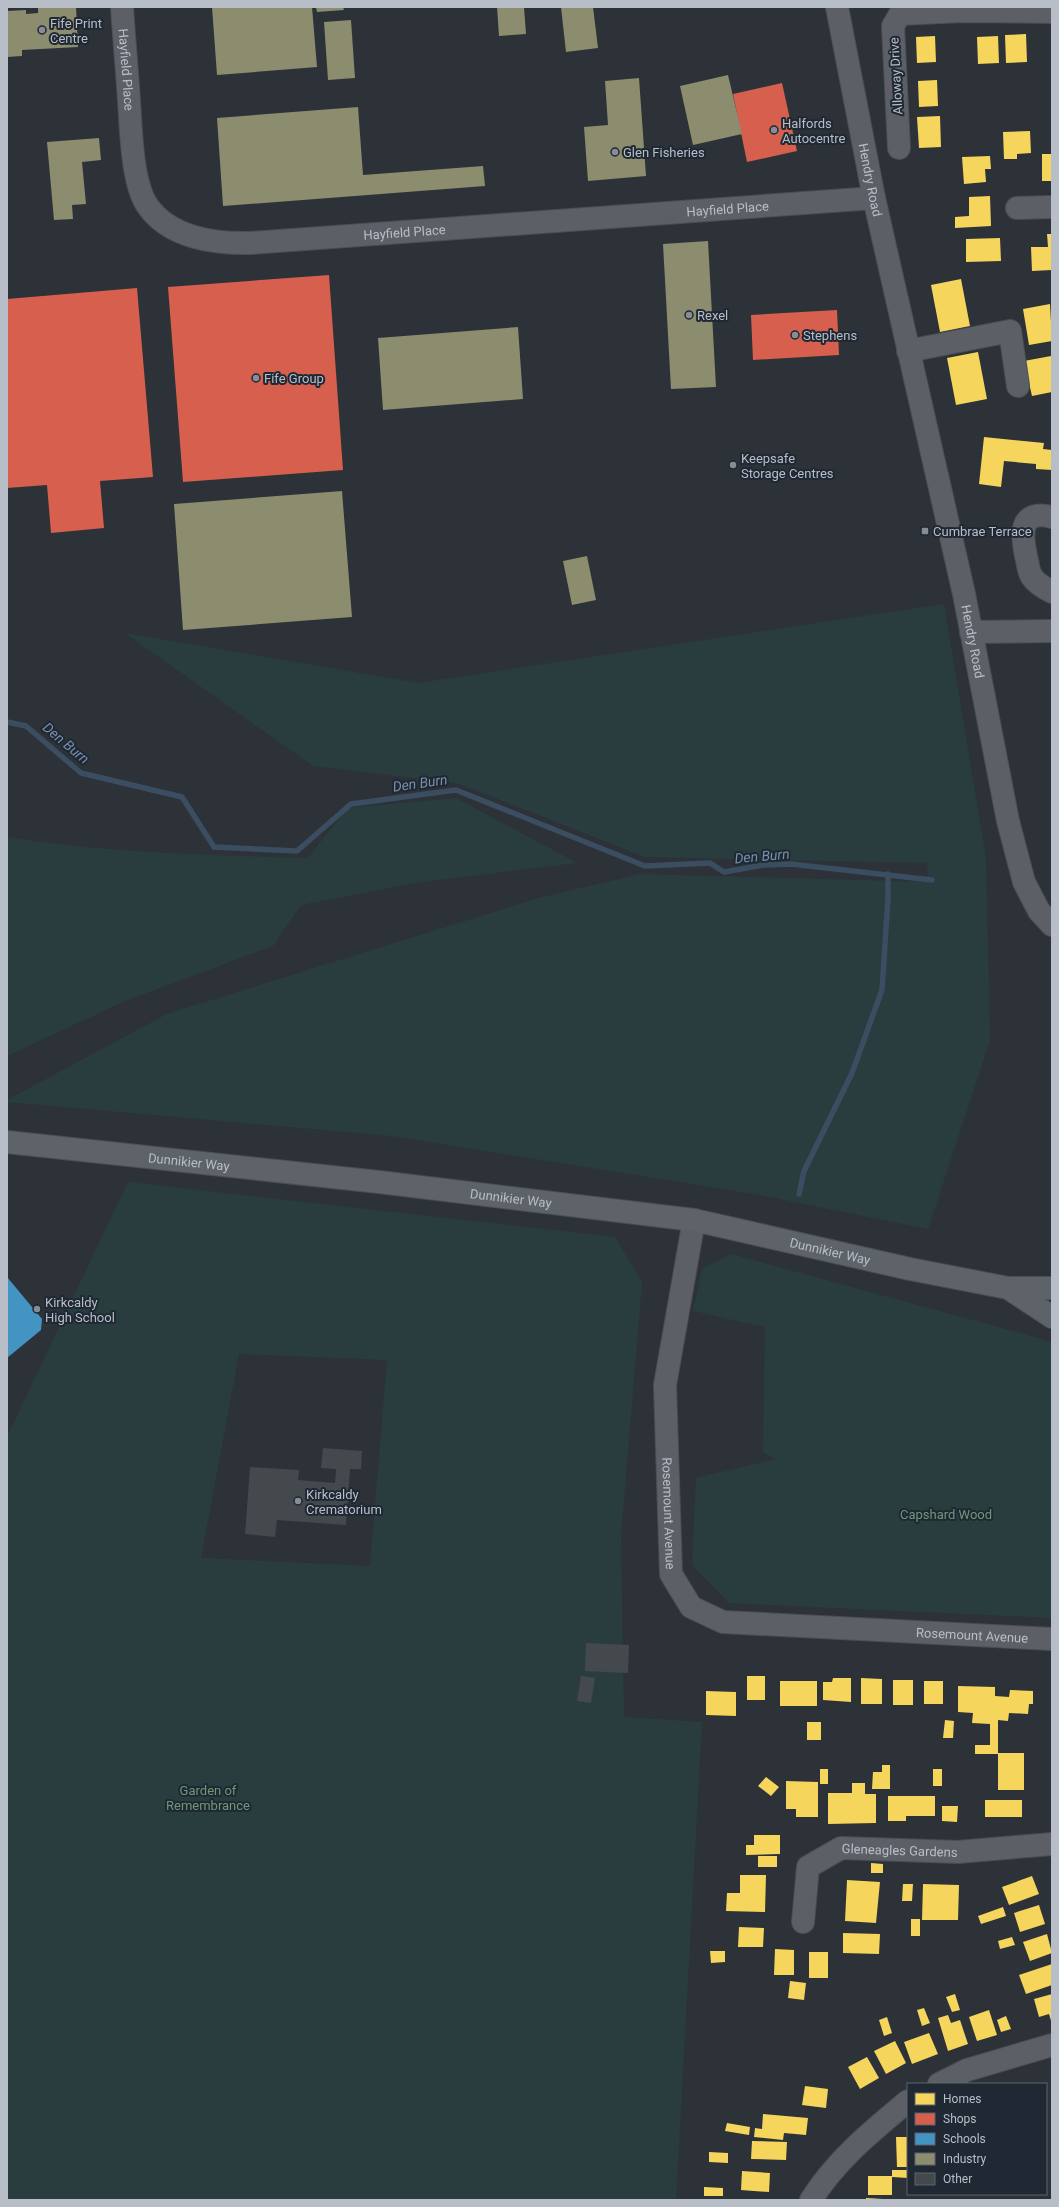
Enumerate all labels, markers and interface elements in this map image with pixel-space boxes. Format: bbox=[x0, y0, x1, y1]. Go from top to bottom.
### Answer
place label: Fife Print Centre bbox=[50, 16, 102, 46]
marker: Fife Print Centre bbox=[37, 25, 47, 35]
street label: Hayfield Place bbox=[116, 28, 137, 111]
street label: Alloway Drive bbox=[886, 37, 906, 115]
place label: Halfords Autocentre bbox=[782, 116, 846, 146]
marker: Halfords Autocentre bbox=[769, 125, 779, 135]
street label: Hendry Road bbox=[856, 142, 885, 218]
place label: Glen Fisheries bbox=[623, 145, 705, 160]
marker: Glen Fisheries bbox=[610, 147, 620, 157]
street label: Hayfield Place bbox=[686, 198, 769, 219]
street label: Hayfield Place bbox=[363, 221, 446, 242]
place label: Rexel bbox=[697, 308, 728, 323]
marker: Rexel bbox=[684, 310, 694, 320]
place label: Stephens bbox=[803, 328, 857, 343]
marker: Stephens bbox=[790, 330, 800, 340]
place label: Fife Group bbox=[264, 371, 324, 386]
marker: Fife Group bbox=[251, 373, 261, 383]
place label: Keepsafe Storage Centres bbox=[741, 451, 834, 481]
marker: Keepsafe Storage Centres bbox=[728, 460, 738, 470]
place label: Cumbrae Terrace bbox=[933, 524, 1032, 539]
marker: Cumbrae Terrace bbox=[920, 526, 930, 536]
street label: Hendry Road bbox=[959, 603, 988, 679]
water label: Den Burn bbox=[40, 719, 92, 767]
water label: Den Burn bbox=[392, 771, 448, 795]
water label: Den Burn bbox=[734, 846, 790, 866]
street label: Dunnikier Way bbox=[147, 1150, 231, 1173]
street label: Dunnikier Way bbox=[469, 1186, 553, 1210]
street label: Dunnikier Way bbox=[788, 1234, 872, 1267]
place label: Kirkcaldy High School bbox=[45, 1295, 115, 1325]
marker: Kirkcaldy High School bbox=[32, 1304, 42, 1314]
street label: Rosemount Avenue bbox=[660, 1457, 678, 1570]
place label: Kirkcaldy Crematorium bbox=[306, 1487, 382, 1517]
marker: Kirkcaldy Crematorium bbox=[293, 1496, 303, 1506]
park label: Capshard Wood bbox=[900, 1507, 992, 1522]
street label: Rosemount Avenue bbox=[916, 1624, 1029, 1645]
park label: Garden of Remembrance bbox=[166, 1783, 250, 1813]
street label: Gleneagles Gardens bbox=[842, 1841, 958, 1859]
legend bbox=[907, 2083, 1047, 2195]
text: Homes bbox=[943, 2092, 981, 2106]
text: Shops bbox=[943, 2112, 977, 2126]
text: Schools bbox=[943, 2132, 986, 2146]
text: Industry bbox=[943, 2152, 987, 2166]
text: Other bbox=[943, 2172, 972, 2186]

